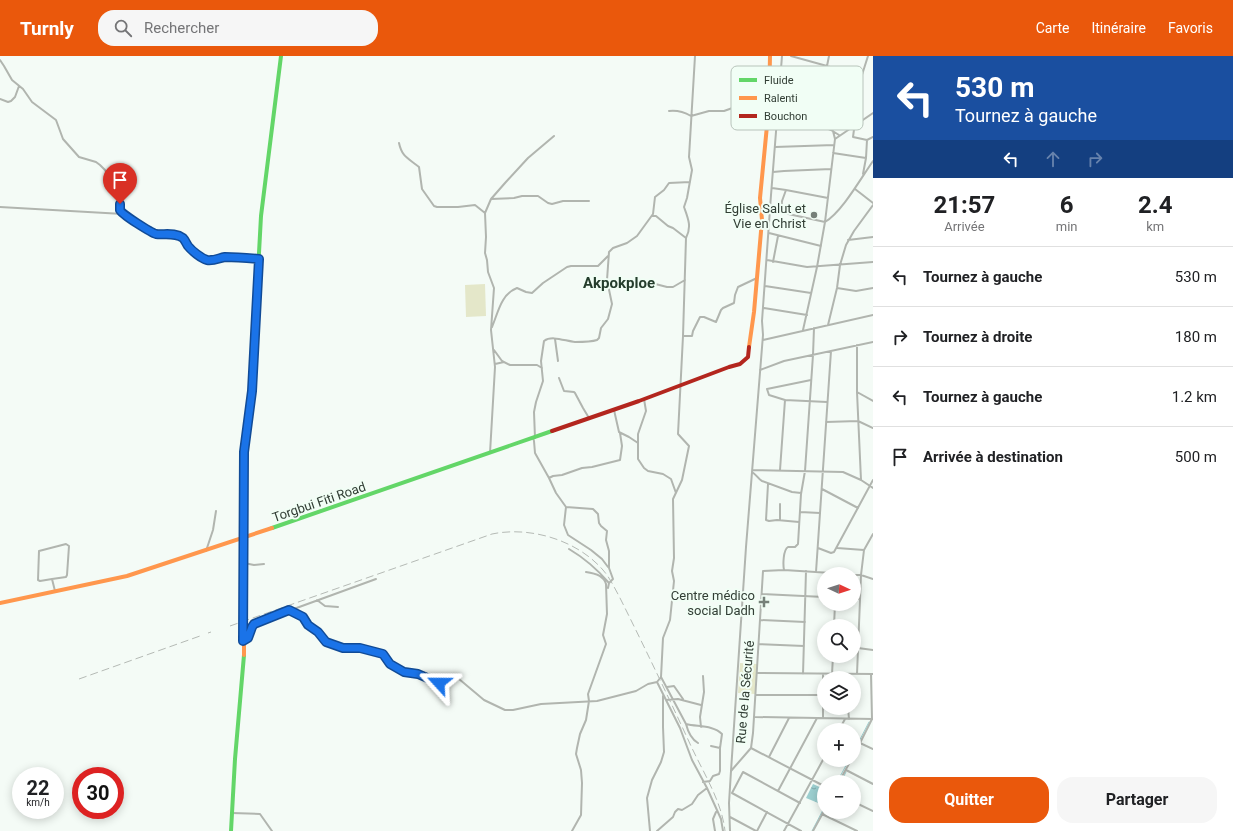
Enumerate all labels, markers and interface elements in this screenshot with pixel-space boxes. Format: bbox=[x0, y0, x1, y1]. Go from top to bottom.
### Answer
search box bbox=[98, 10, 378, 46]
text: Turnly bbox=[20, 17, 74, 40]
icon: search bbox=[112, 17, 134, 39]
text: Rechercher bbox=[144, 19, 219, 37]
text: Carte bbox=[1036, 20, 1069, 36]
text: Itinéraire bbox=[1091, 20, 1146, 36]
text: Favoris bbox=[1168, 20, 1213, 36]
legend bbox=[731, 66, 863, 130]
text: 530 m bbox=[955, 71, 1034, 104]
icon: left bbox=[889, 72, 941, 124]
text: Fluide bbox=[764, 74, 794, 87]
text: Ralenti bbox=[764, 92, 798, 105]
text: Tournez à gauche bbox=[955, 105, 1097, 126]
text: Bouchon bbox=[764, 110, 807, 123]
icon: left bbox=[1000, 148, 1022, 170]
icon: ahead bbox=[1042, 148, 1064, 170]
icon: right bbox=[1084, 148, 1106, 170]
pin bbox=[103, 163, 137, 204]
icon: arrive bbox=[109, 169, 131, 191]
text: 21:57 bbox=[933, 191, 995, 219]
text: 6 bbox=[1060, 191, 1074, 219]
text: 2.4 bbox=[1138, 191, 1173, 219]
place label: Église Salut et Vie en Christ bbox=[725, 201, 806, 231]
marker: Église Salut et Vie en Christ bbox=[809, 210, 819, 220]
text: Arrivée bbox=[944, 219, 985, 234]
text: min bbox=[1056, 219, 1078, 234]
text: km bbox=[1146, 219, 1164, 234]
icon: left bbox=[889, 266, 911, 288]
text: Tournez à gauche bbox=[923, 268, 1042, 286]
text: 530 m bbox=[1175, 268, 1217, 286]
district label: Akpokploe bbox=[583, 274, 655, 292]
icon: right bbox=[889, 326, 911, 348]
text: Tournez à droite bbox=[923, 328, 1032, 346]
text: 180 m bbox=[1175, 328, 1217, 346]
icon: left bbox=[889, 386, 911, 408]
text: Tournez à gauche bbox=[923, 388, 1042, 406]
text: 1.2 km bbox=[1172, 388, 1217, 406]
icon: arrive bbox=[889, 446, 911, 468]
text: Arrivée à destination bbox=[923, 448, 1063, 466]
text: 500 m bbox=[1175, 448, 1217, 466]
street label: Torgbui Fiti Road bbox=[270, 479, 368, 525]
north arrow bbox=[817, 567, 861, 611]
map controls bbox=[817, 567, 861, 819]
place label: Centre médico social Dadh bbox=[671, 588, 755, 618]
marker: Centre médico social Dadh bbox=[758, 596, 770, 608]
button: search bbox=[817, 619, 861, 663]
street label: Rue de la Sécurité bbox=[733, 640, 757, 744]
position arrow bbox=[418, 662, 460, 704]
button: layers bbox=[817, 671, 861, 715]
button: + bbox=[817, 723, 861, 767]
speed limit sign: 30 bbox=[72, 767, 124, 819]
button: − bbox=[817, 775, 861, 819]
text: 22 bbox=[27, 776, 49, 800]
button: Quitter bbox=[889, 777, 1049, 823]
button: Partager bbox=[1057, 777, 1217, 823]
text: km/h bbox=[26, 797, 50, 808]

